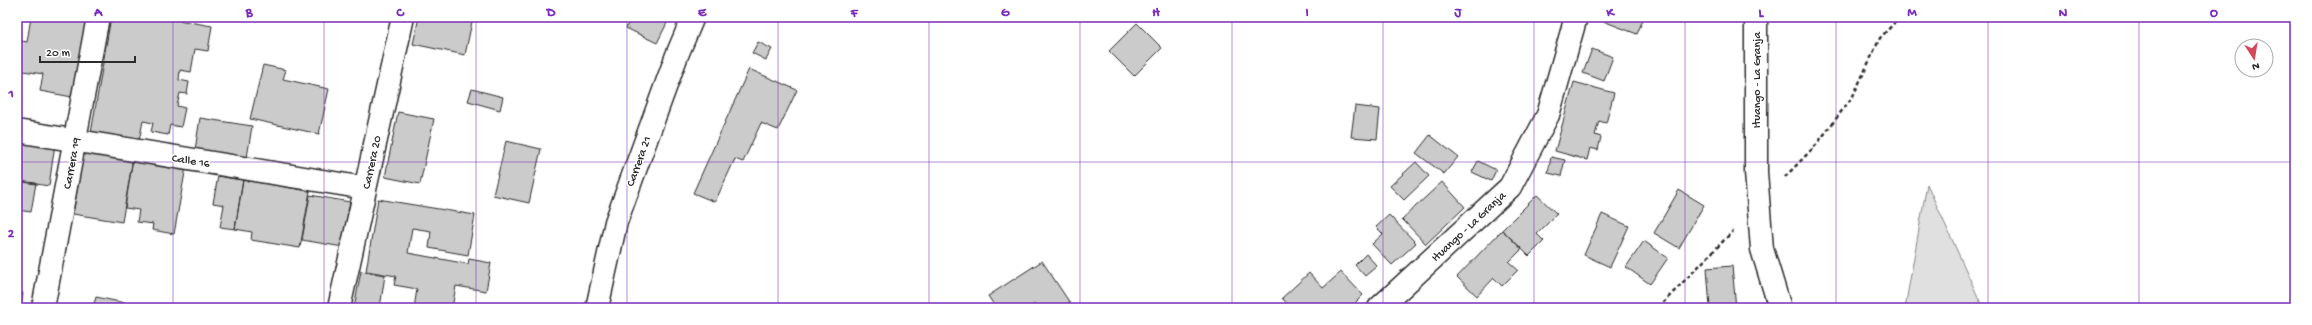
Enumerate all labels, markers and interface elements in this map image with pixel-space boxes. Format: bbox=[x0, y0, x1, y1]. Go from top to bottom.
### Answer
text: A bbox=[93, 6, 103, 21]
text: B bbox=[245, 6, 254, 21]
text: C bbox=[395, 6, 405, 21]
text: D bbox=[546, 6, 556, 21]
text: E bbox=[698, 6, 707, 21]
text: F bbox=[850, 6, 859, 21]
text: G bbox=[1001, 6, 1010, 21]
text: H bbox=[1152, 6, 1160, 21]
text: I bbox=[1305, 6, 1309, 21]
text: J bbox=[1454, 6, 1463, 21]
text: K bbox=[1605, 6, 1615, 21]
text: L bbox=[1759, 6, 1765, 21]
text: M bbox=[1907, 6, 1917, 21]
text: N bbox=[2059, 6, 2068, 21]
text: O bbox=[2210, 6, 2218, 21]
street label: Ituango - La Granja bbox=[1751, 31, 1765, 128]
scale bar bbox=[40, 38, 135, 64]
north arrow bbox=[2234, 38, 2274, 78]
text: 20 m bbox=[46, 47, 71, 61]
text: N bbox=[2251, 59, 2260, 72]
text: 1 bbox=[7, 87, 14, 102]
street label: Carrera 20 bbox=[360, 134, 385, 190]
street label: Carrera 21 bbox=[624, 135, 655, 189]
street label: Carrera 19 bbox=[61, 136, 85, 190]
street label: Calle 16 bbox=[171, 152, 212, 172]
street label: Ituango - La Granja bbox=[1429, 189, 1510, 265]
text: 2 bbox=[8, 227, 15, 242]

